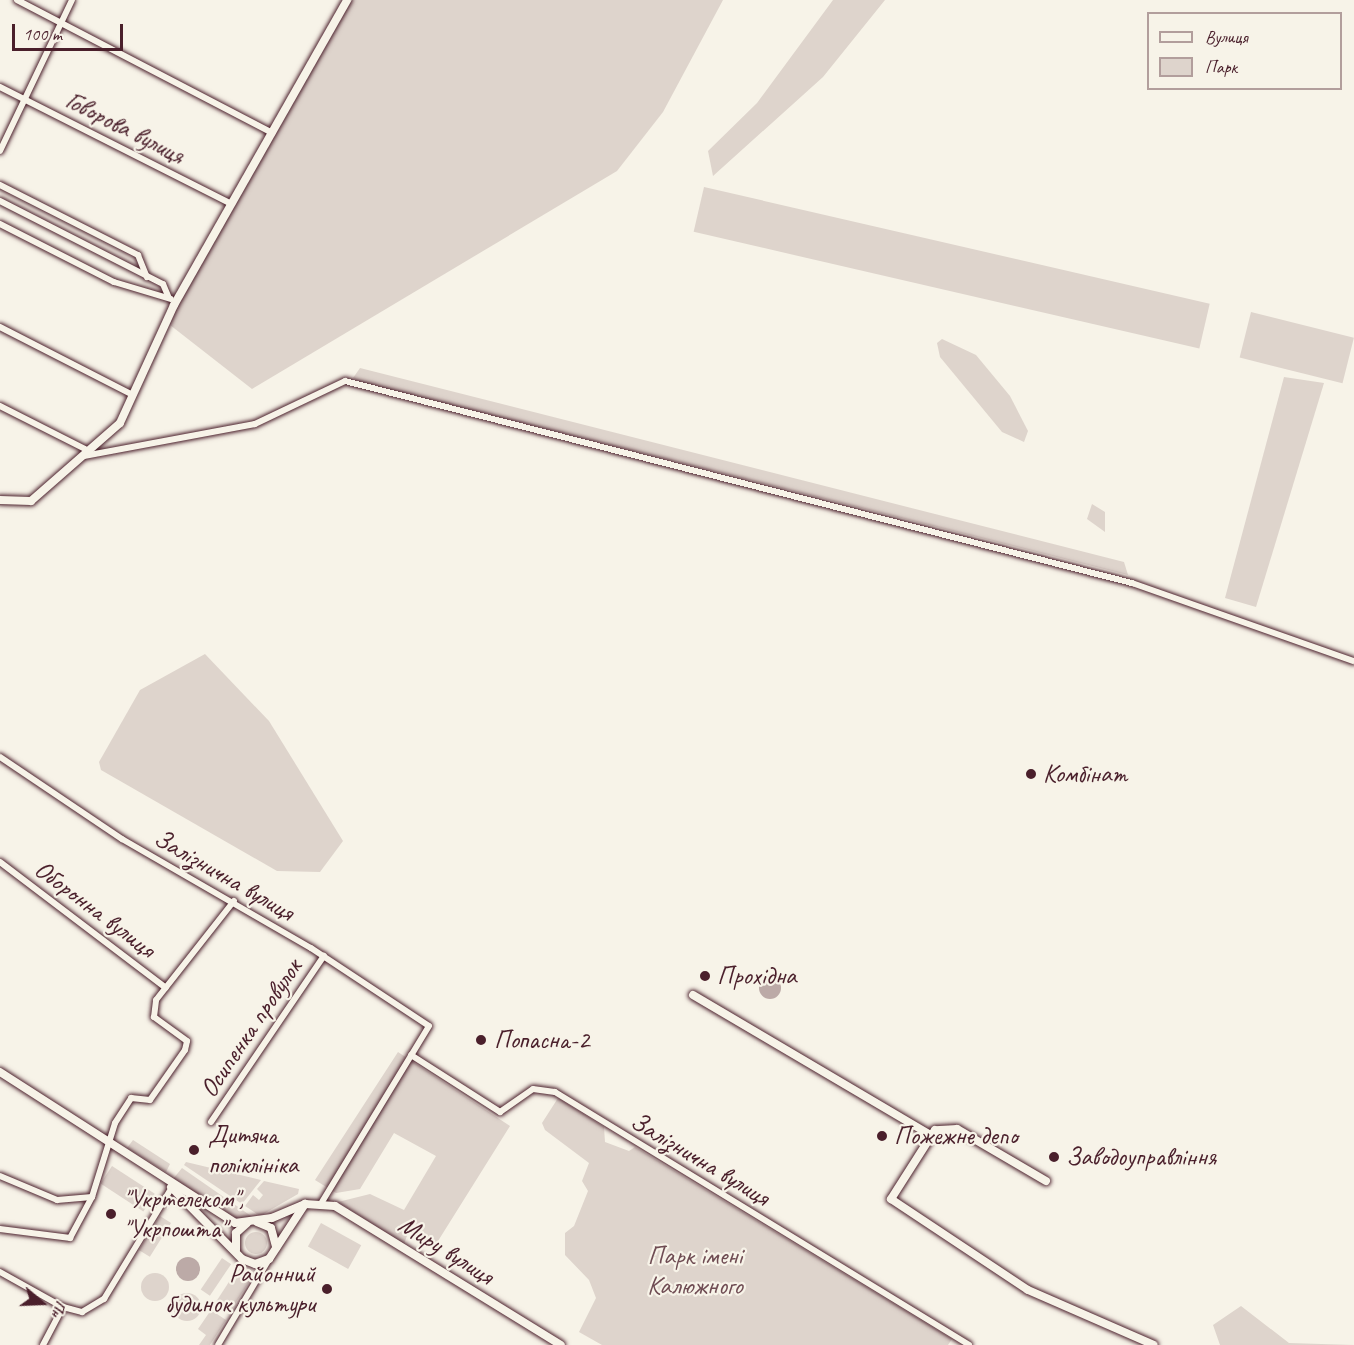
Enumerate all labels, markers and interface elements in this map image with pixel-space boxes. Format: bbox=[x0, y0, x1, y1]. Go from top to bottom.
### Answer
scale bar bbox=[15, 12, 126, 50]
legend bbox=[1147, 12, 1342, 90]
text: 100 m bbox=[23, 23, 62, 45]
text: Вулиця bbox=[1205, 26, 1248, 48]
text: Парк bbox=[1205, 56, 1237, 78]
street label: Говорова вулиця bbox=[60, 84, 190, 172]
place label: Комбінат bbox=[1043, 758, 1127, 790]
marker: Комбінат bbox=[1024, 767, 1038, 781]
street label: Залізнична вулиця bbox=[148, 822, 300, 928]
street label: Оборонна вулиця bbox=[29, 854, 161, 964]
street label: Осипенка провулок bbox=[193, 952, 309, 1104]
place label: Прохідна bbox=[717, 960, 796, 992]
marker: Прохідна bbox=[698, 969, 712, 983]
place label: Попасна-2 bbox=[494, 1024, 589, 1056]
marker: Попасна-2 bbox=[472, 1031, 490, 1049]
street label: Залізнична вулиця bbox=[624, 1105, 776, 1213]
place label: Дитяча поліклініка bbox=[208, 1119, 298, 1180]
place label: Пожежне депо bbox=[894, 1120, 1018, 1152]
marker: Пожежне депо bbox=[875, 1129, 889, 1143]
marker: Дитяча поліклініка bbox=[185, 1141, 203, 1159]
place label: Заводоуправління bbox=[1066, 1141, 1216, 1173]
marker: Заводоуправління bbox=[1047, 1150, 1061, 1164]
place label: "Укртелеком", "Укрпошта" bbox=[123, 1183, 244, 1244]
marker: "Укртелеком", "Укрпошта" bbox=[104, 1207, 118, 1221]
street label: Миру вулиця bbox=[392, 1208, 500, 1292]
park label: Парк імені Калюжного bbox=[647, 1240, 743, 1302]
place label: Районний будинок культури bbox=[169, 1258, 315, 1320]
north arrow bbox=[12, 1273, 72, 1333]
marker: Районний будинок культури bbox=[320, 1282, 334, 1296]
text: Пн bbox=[47, 1298, 71, 1320]

